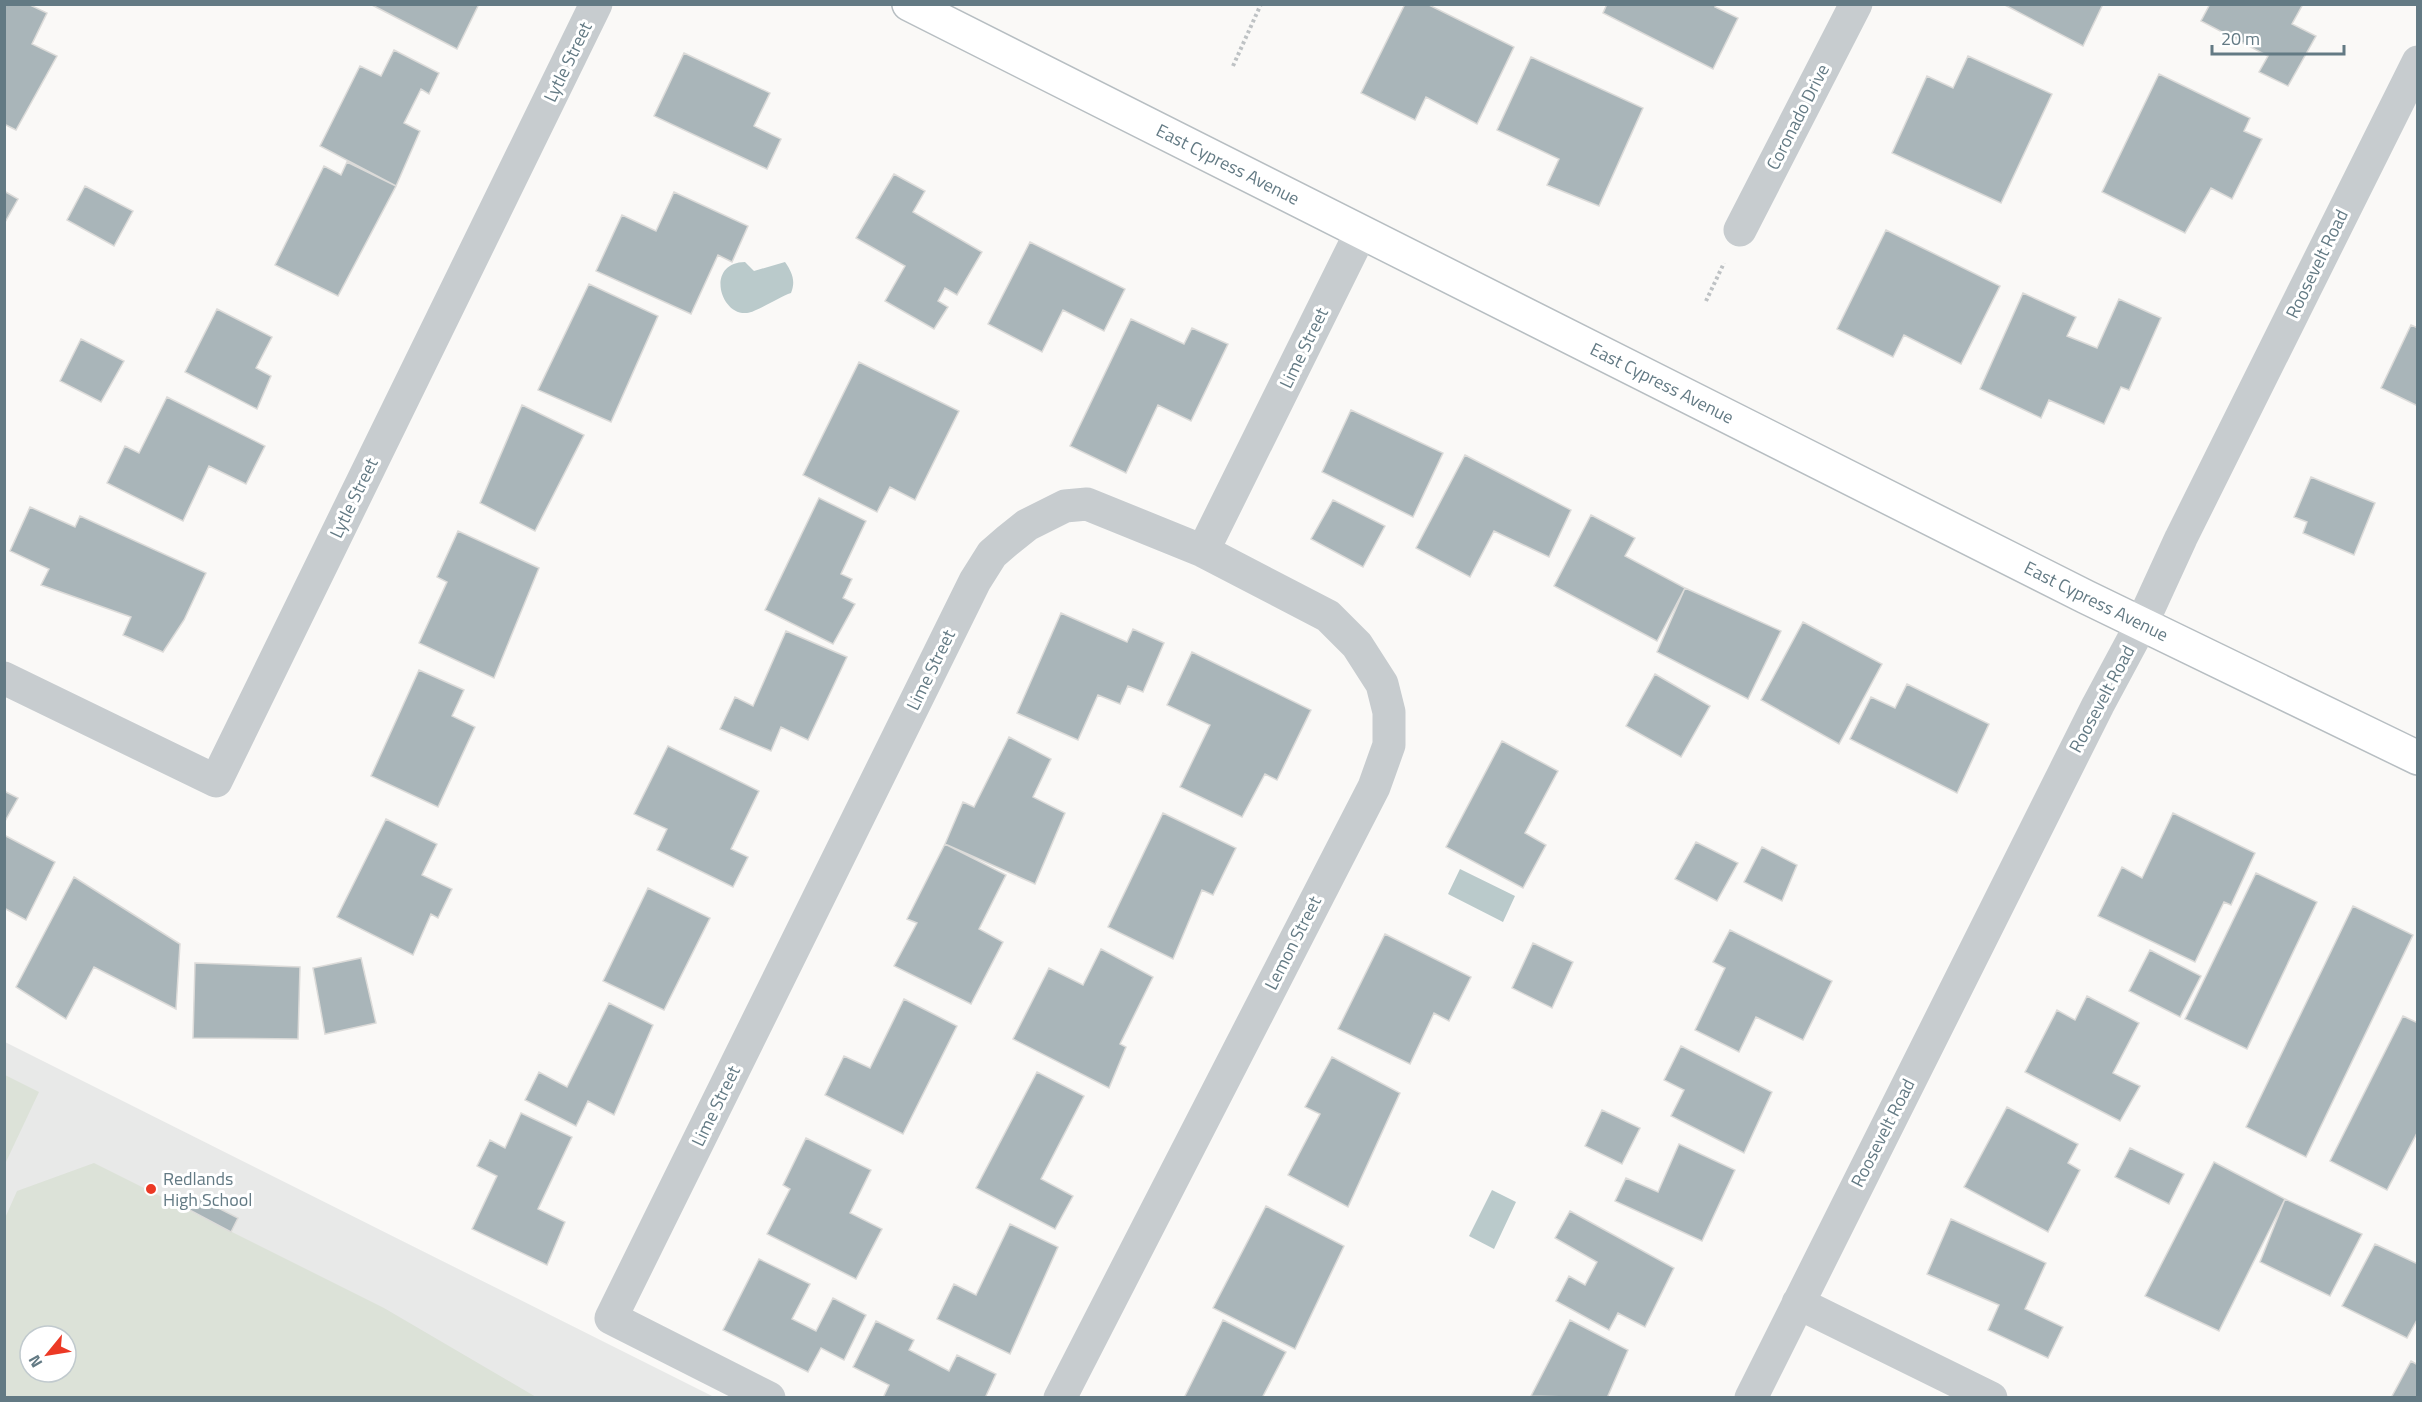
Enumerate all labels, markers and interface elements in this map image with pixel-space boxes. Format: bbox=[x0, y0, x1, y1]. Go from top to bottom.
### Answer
street label: Lytle Street bbox=[536, 16, 599, 107]
scale bar bbox=[2212, 18, 2344, 56]
text: 20 m bbox=[2221, 25, 2260, 52]
street label: Coronado Drive bbox=[1759, 59, 1836, 174]
street label: East Cypress Avenue bbox=[1152, 117, 1304, 212]
street label: Roosevelt Road bbox=[2278, 205, 2355, 323]
street label: Lime Street bbox=[1272, 302, 1335, 393]
street label: East Cypress Avenue bbox=[1586, 335, 1739, 430]
street label: Lytle Street bbox=[322, 452, 385, 543]
street label: East Cypress Avenue bbox=[2020, 554, 2173, 648]
street label: Lime Street bbox=[899, 624, 962, 715]
street label: Roosevelt Road bbox=[2062, 640, 2141, 757]
street label: Lemon Street bbox=[1257, 891, 1328, 994]
street label: Lime Street bbox=[684, 1060, 747, 1151]
street label: Roosevelt Road bbox=[1844, 1074, 1921, 1192]
place label: Redlands High School bbox=[163, 1165, 252, 1213]
marker: Redlands High School bbox=[144, 1182, 158, 1196]
north arrow bbox=[18, 1324, 78, 1384]
text: N bbox=[22, 1351, 48, 1372]

